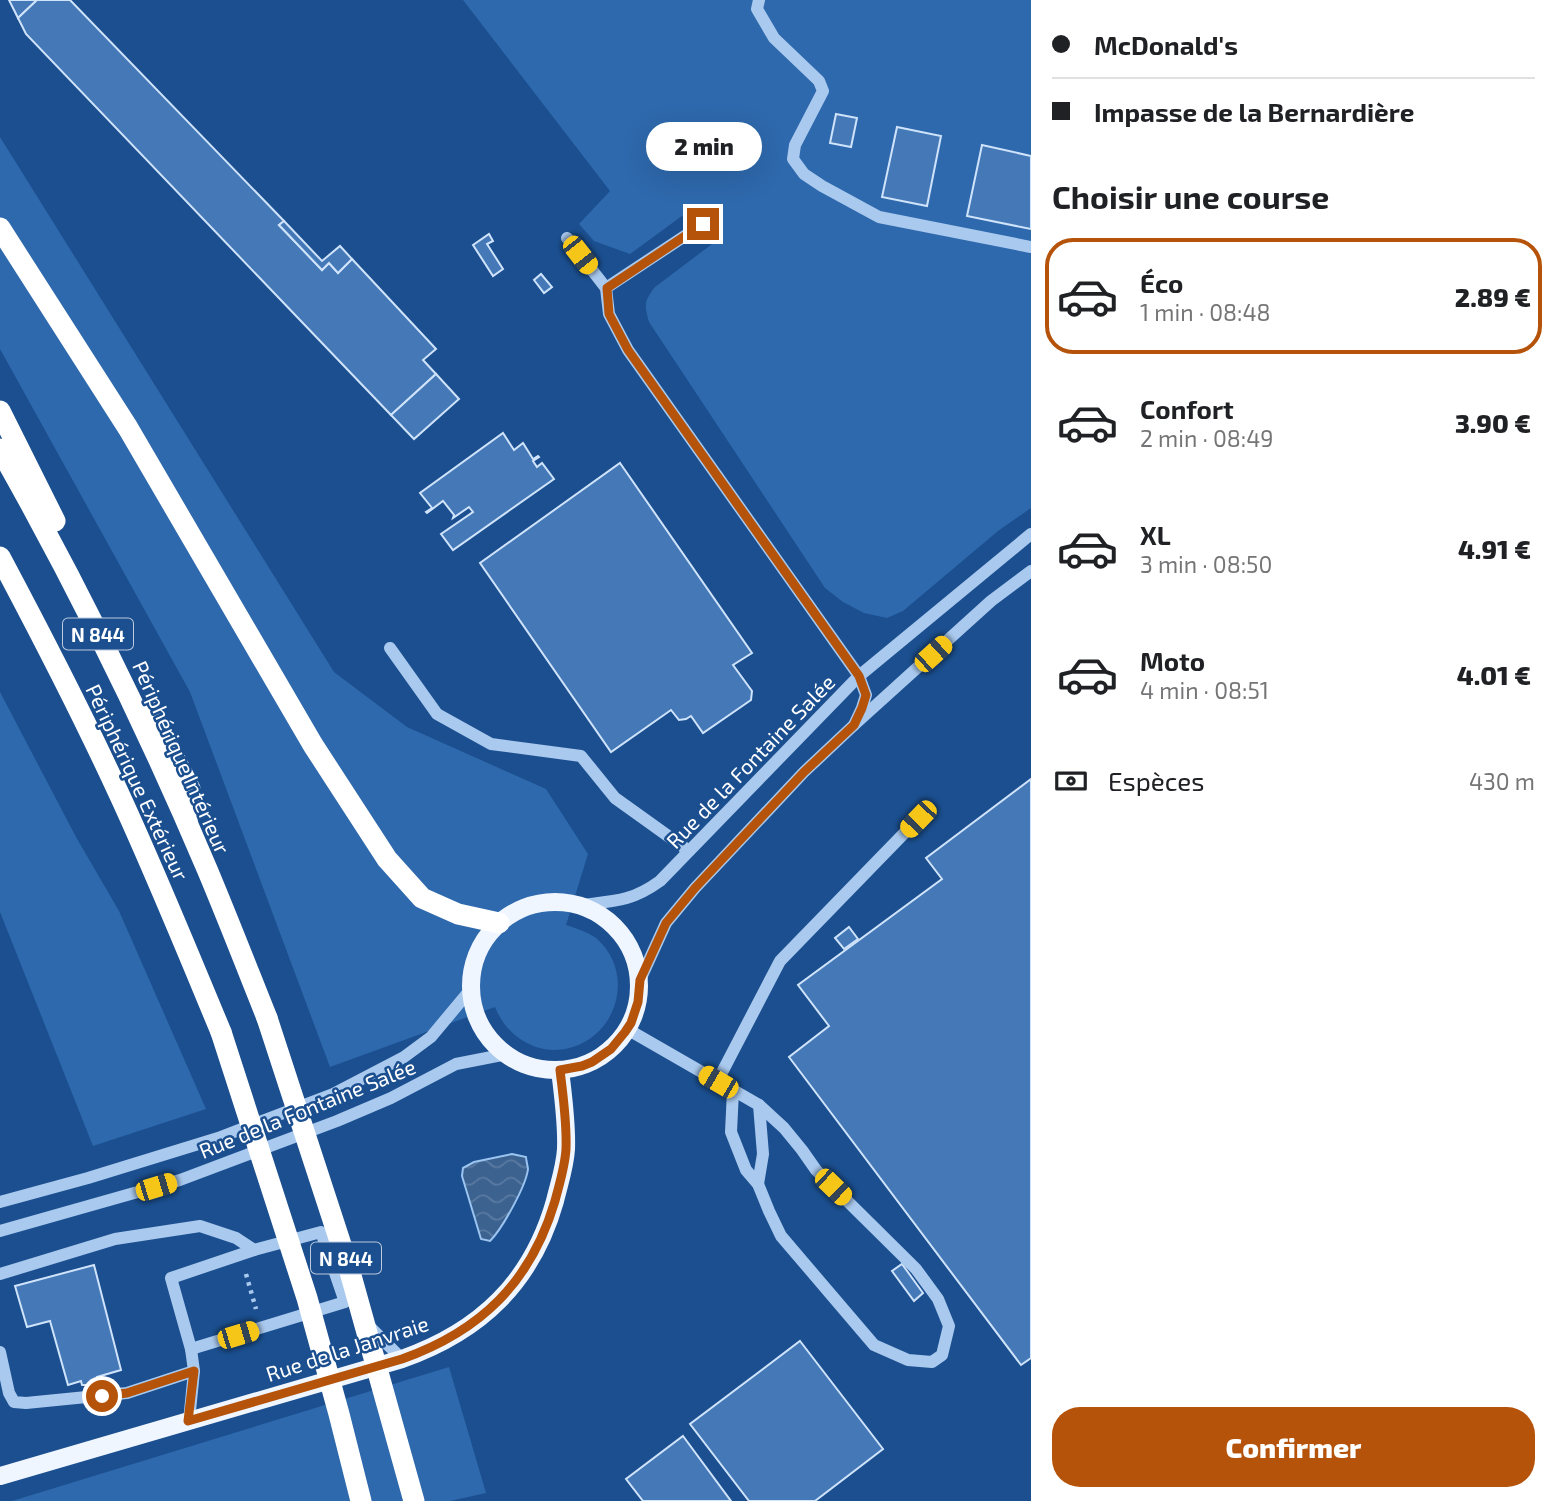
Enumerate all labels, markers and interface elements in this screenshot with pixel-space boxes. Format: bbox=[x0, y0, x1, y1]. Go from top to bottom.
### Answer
text: McDonald's bbox=[1094, 29, 1238, 60]
text: Impasse de la Bernardière bbox=[1094, 96, 1414, 127]
callout: 2 min bbox=[645, 122, 761, 172]
text: 2 min bbox=[674, 132, 734, 160]
text: Choisir une course bbox=[1052, 177, 1329, 215]
route end bbox=[687, 208, 719, 240]
car bbox=[559, 232, 602, 278]
icon: car bbox=[1056, 265, 1119, 328]
text: Éco bbox=[1140, 267, 1183, 298]
text: 2.89 € bbox=[1455, 281, 1531, 312]
text: 1 min · 08:48 bbox=[1140, 298, 1271, 326]
icon: car bbox=[1056, 391, 1119, 454]
text: Confort bbox=[1140, 393, 1234, 424]
text: 3.90 € bbox=[1455, 407, 1531, 438]
text: 2 min · 08:49 bbox=[1140, 424, 1274, 452]
icon: car bbox=[1056, 517, 1119, 580]
text: XL bbox=[1140, 519, 1171, 550]
text: 4.91 € bbox=[1458, 533, 1531, 564]
text: 3 min · 08:50 bbox=[1140, 550, 1272, 578]
road number: N 844 bbox=[63, 618, 133, 650]
car bbox=[911, 632, 956, 676]
icon: car bbox=[1056, 643, 1119, 706]
text: Moto bbox=[1140, 645, 1205, 676]
street label: Périphérique Intérieur bbox=[128, 657, 236, 858]
text: 4.01 € bbox=[1457, 659, 1531, 690]
street label: Rue de la Fontaine Salée bbox=[661, 669, 839, 853]
text: 4 min · 08:51 bbox=[1140, 676, 1269, 704]
street label: Périphérique Extérieur bbox=[81, 680, 195, 885]
icon: cash bbox=[1052, 762, 1090, 800]
text: Espèces bbox=[1108, 765, 1205, 796]
text: 430 m bbox=[1469, 767, 1535, 795]
car bbox=[896, 797, 941, 841]
street label: Rue de la Fontaine Salée bbox=[195, 1053, 419, 1163]
car bbox=[695, 1062, 742, 1102]
car bbox=[811, 1165, 856, 1209]
car bbox=[133, 1171, 180, 1203]
road number: N 844 bbox=[311, 1242, 381, 1274]
street label: Rue de la Janvraie bbox=[263, 1310, 431, 1386]
car bbox=[215, 1319, 262, 1351]
route start bbox=[86, 1380, 118, 1412]
button: Confirmer bbox=[1052, 1407, 1535, 1487]

